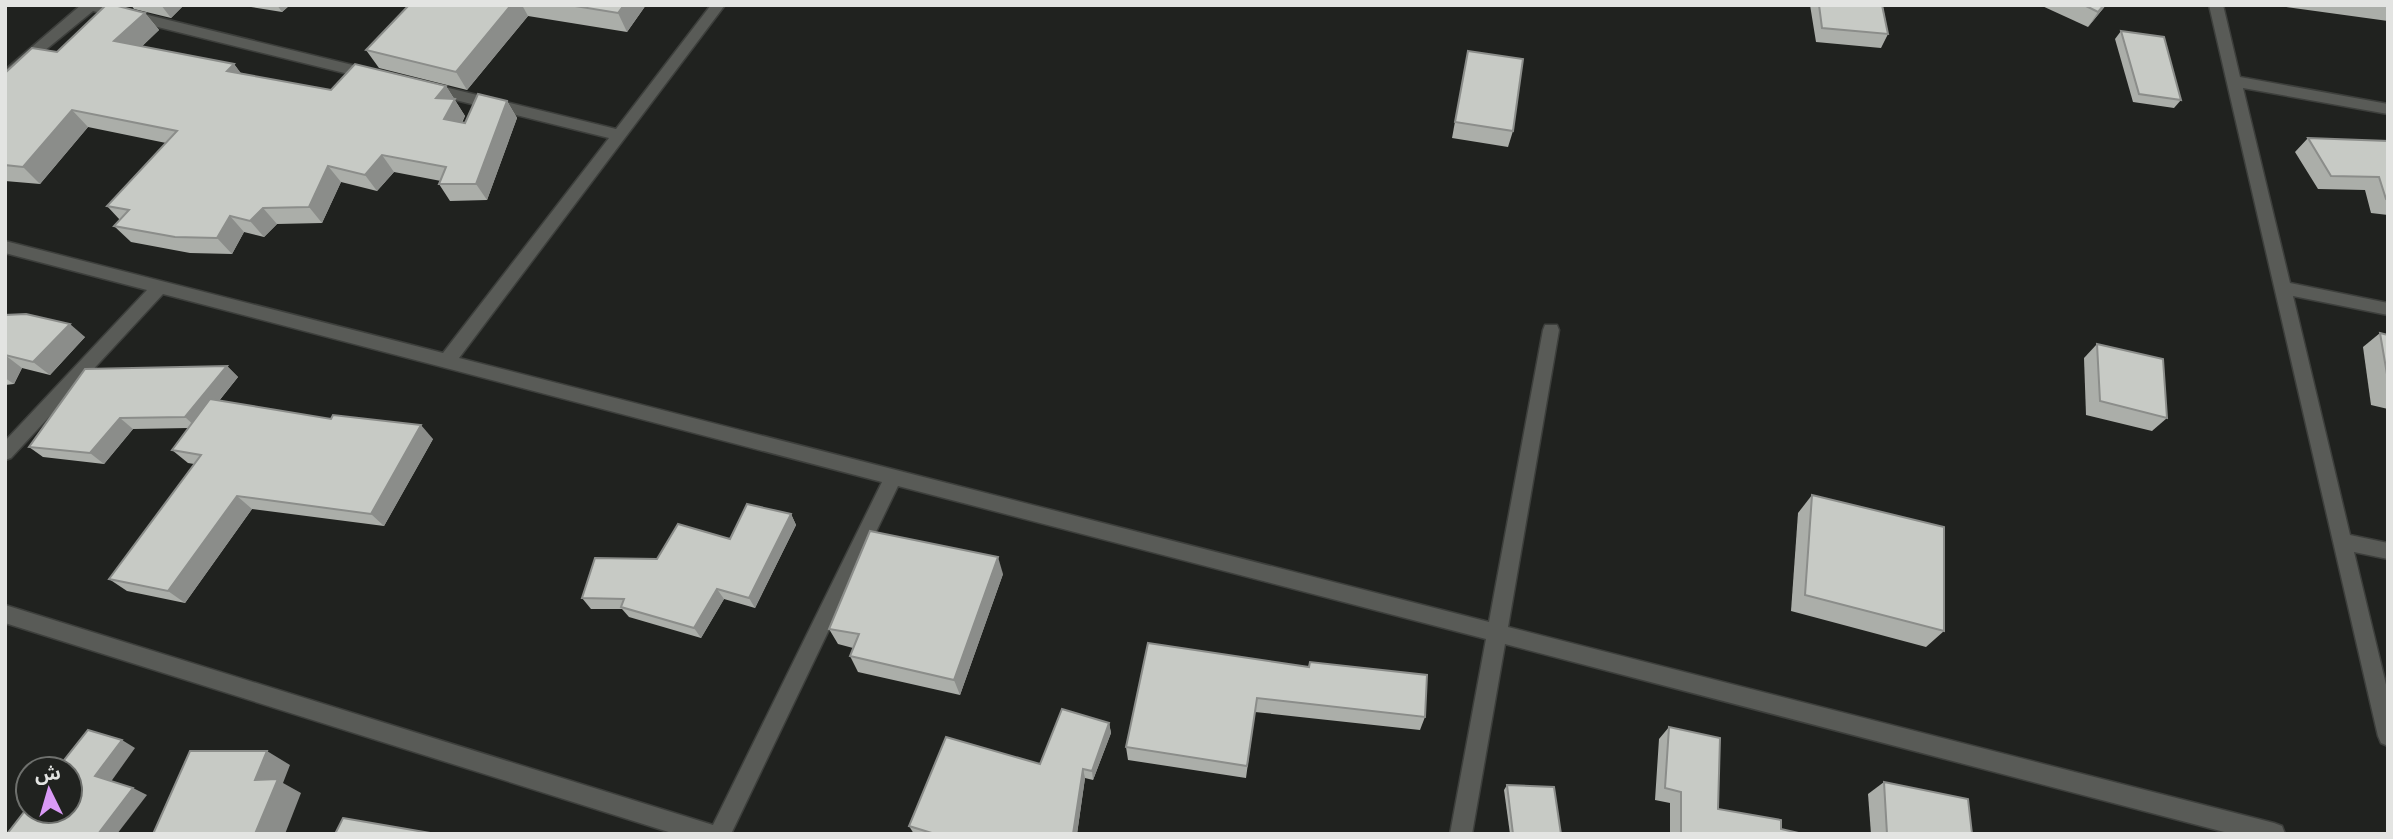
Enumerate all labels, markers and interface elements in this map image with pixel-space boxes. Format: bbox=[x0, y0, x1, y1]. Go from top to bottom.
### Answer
north arrow bbox=[14, 755, 84, 825]
text: ش bbox=[34, 762, 61, 785]

